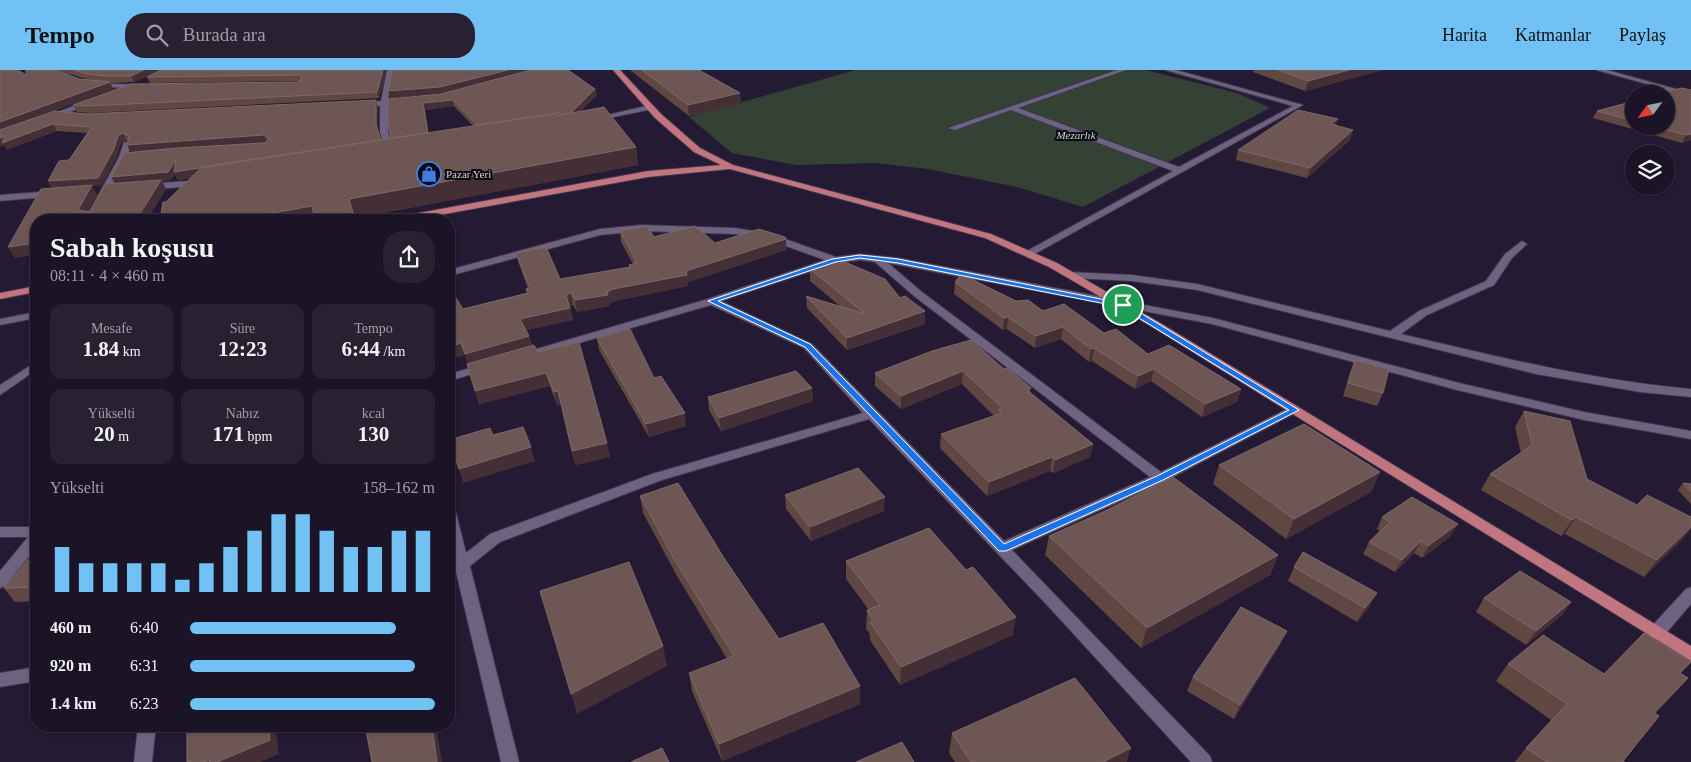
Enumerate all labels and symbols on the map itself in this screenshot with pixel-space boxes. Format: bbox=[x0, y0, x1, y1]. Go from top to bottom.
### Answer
north arrow bbox=[1625, 85, 1675, 135]
park label: Mezarlık bbox=[1055, 129, 1097, 141]
shop icon: Pazar Yeri bbox=[416, 161, 442, 187]
place label: Pazar Yeri bbox=[446, 168, 491, 180]
pin bbox=[1102, 284, 1144, 326]

